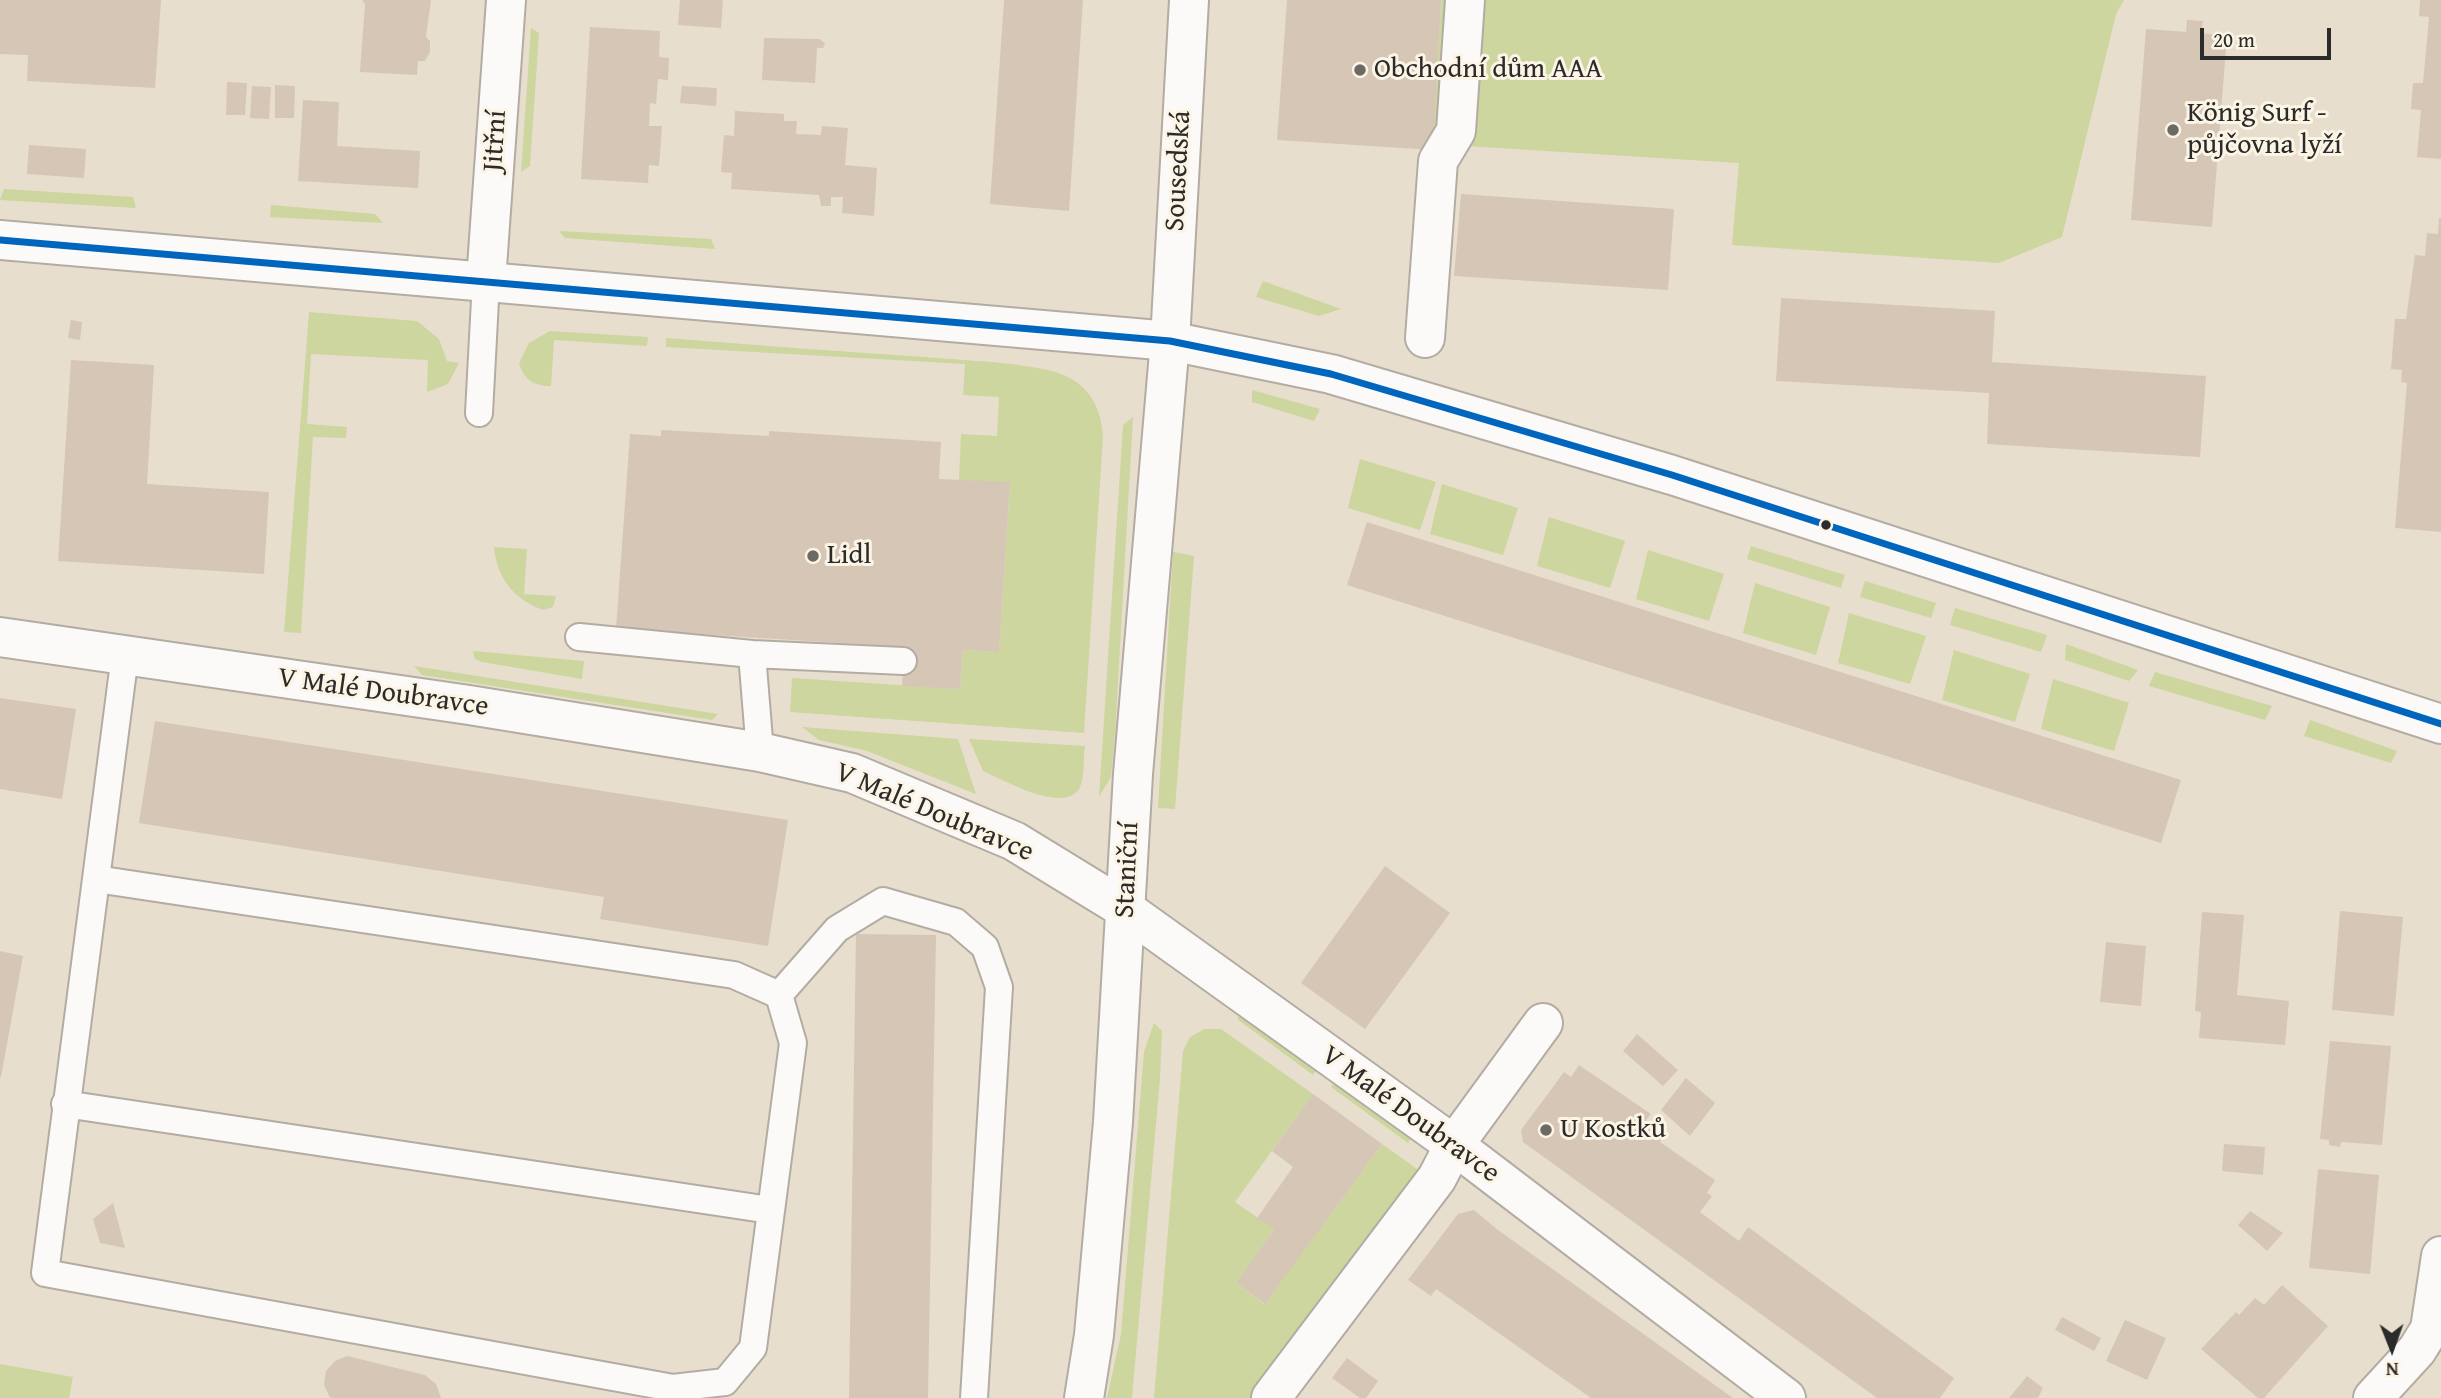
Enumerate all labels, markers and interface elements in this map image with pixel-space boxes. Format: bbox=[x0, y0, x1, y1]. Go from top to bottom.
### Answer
scale bar bbox=[2203, 14, 2334, 58]
text: 20 m bbox=[2213, 24, 2255, 55]
place label: Obchodní dům AAA bbox=[1374, 53, 1602, 87]
marker: Obchodní dům AAA bbox=[1352, 62, 1368, 78]
place label: König Surf - půjčovna lyží bbox=[2187, 97, 2342, 163]
street label: Jitřní bbox=[477, 109, 515, 173]
street label: Sousedská bbox=[1159, 110, 1199, 232]
marker: König Surf - půjčovna lyží bbox=[2165, 122, 2181, 138]
unlabelled marker bbox=[1819, 518, 1833, 532]
place label: Lidl bbox=[827, 539, 871, 573]
marker: Lidl bbox=[805, 548, 821, 564]
street label: V Malé Doubravce bbox=[276, 662, 490, 724]
street label: V Malé Doubravce bbox=[830, 756, 1038, 870]
street label: Staniční bbox=[1109, 821, 1147, 919]
street label: V Malé Doubravce bbox=[1314, 1039, 1506, 1191]
place label: U Kostků bbox=[1560, 1113, 1666, 1147]
marker: U Kostků bbox=[1538, 1122, 1554, 1138]
north arrow bbox=[2357, 1314, 2427, 1384]
text: N bbox=[2386, 1356, 2399, 1384]

